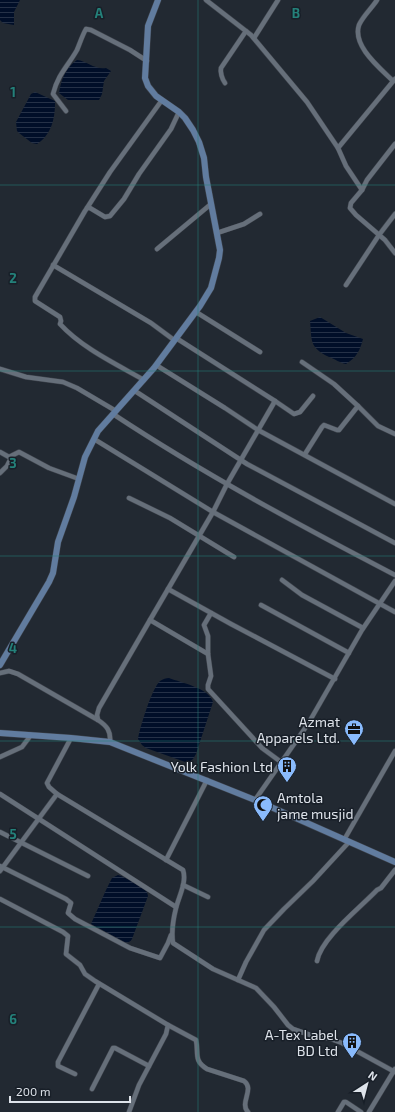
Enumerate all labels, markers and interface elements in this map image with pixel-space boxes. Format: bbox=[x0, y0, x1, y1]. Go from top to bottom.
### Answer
text: A bbox=[95, 5, 104, 21]
text: B bbox=[292, 5, 300, 21]
text: 1 bbox=[10, 84, 16, 100]
text: 2 bbox=[9, 270, 17, 286]
text: 3 bbox=[9, 455, 17, 471]
text: 4 bbox=[9, 640, 17, 656]
place label: Azmat Apparels Ltd. bbox=[257, 713, 340, 746]
office icon: Azmat Apparels Ltd. bbox=[343, 718, 365, 746]
building icon: Yolk Fashion Ltd bbox=[276, 755, 298, 783]
place label: Yolk Fashion Ltd bbox=[171, 758, 273, 775]
place label: Amtola jame musjid bbox=[277, 789, 353, 822]
mosque icon: Amtola jame musjid bbox=[252, 794, 274, 822]
text: 5 bbox=[9, 826, 17, 842]
text: 6 bbox=[9, 1011, 17, 1027]
place label: A-Tex Label BD Ltd bbox=[265, 1026, 339, 1059]
building icon: A-Tex Label BD Ltd bbox=[341, 1031, 363, 1059]
north arrow bbox=[347, 1064, 387, 1104]
text: N bbox=[366, 1068, 380, 1083]
scale bar bbox=[10, 1078, 130, 1104]
text: 200 m bbox=[16, 1084, 50, 1098]

